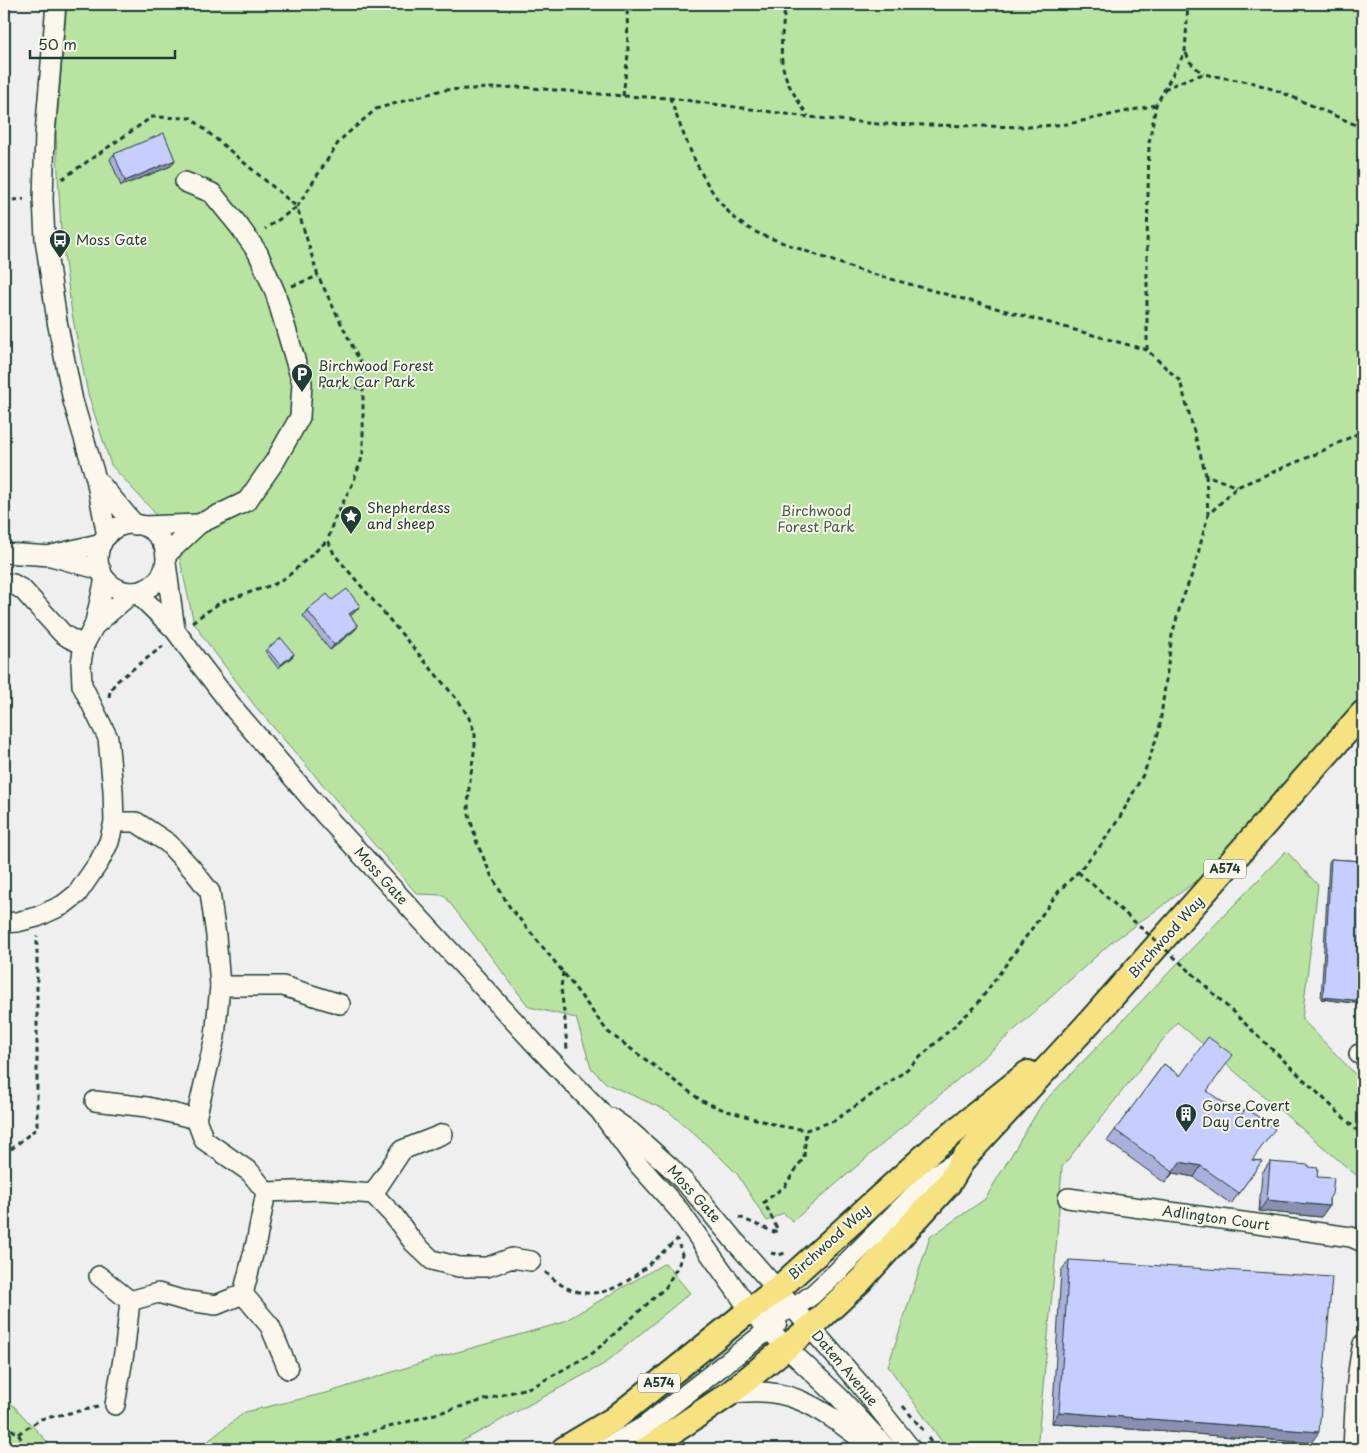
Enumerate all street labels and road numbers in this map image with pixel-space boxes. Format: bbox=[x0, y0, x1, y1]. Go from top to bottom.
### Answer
street label: Moss Gate bbox=[350, 842, 413, 909]
road number: A574 bbox=[1204, 860, 1246, 879]
street label: Birchwood Way bbox=[1123, 891, 1208, 983]
street label: Moss Gate bbox=[663, 1160, 726, 1227]
street label: Birchwood Way bbox=[783, 1199, 875, 1284]
street label: Adlington Court bbox=[1161, 1200, 1271, 1235]
street label: Daten Avenue bbox=[807, 1325, 884, 1411]
road number: A574 bbox=[638, 1374, 680, 1392]

